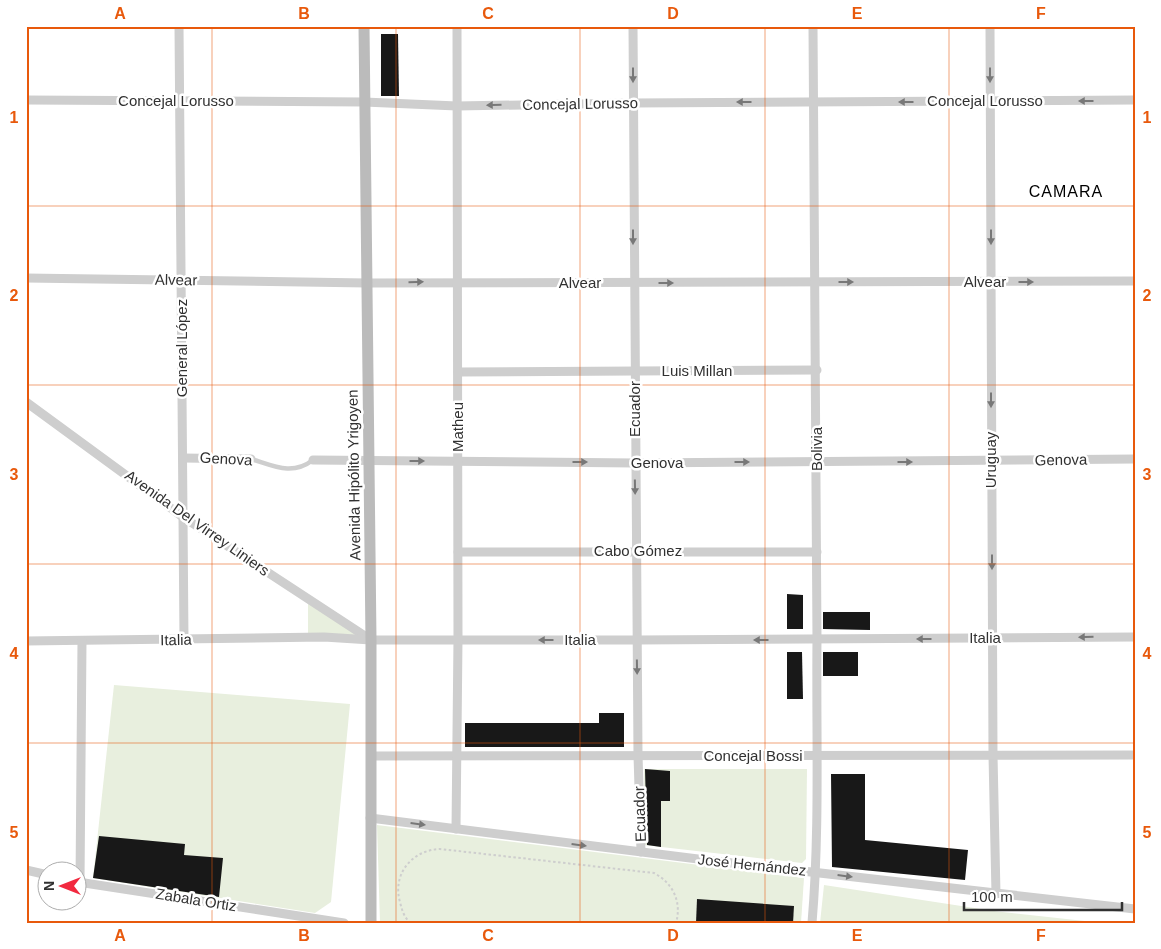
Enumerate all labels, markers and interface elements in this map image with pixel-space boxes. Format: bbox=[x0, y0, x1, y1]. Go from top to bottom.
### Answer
text: A bbox=[114, 5, 126, 22]
text: B bbox=[298, 5, 310, 22]
text: C bbox=[482, 5, 494, 22]
text: D bbox=[667, 5, 679, 22]
text: E bbox=[852, 5, 863, 22]
text: F bbox=[1036, 5, 1046, 22]
one-way arrow bbox=[629, 67, 637, 83]
one-way arrow bbox=[986, 67, 994, 83]
street label: Concejal Lorusso bbox=[118, 92, 234, 109]
street label: Concejal Lorusso bbox=[927, 92, 1043, 109]
street label: Concejal Lorusso bbox=[522, 94, 638, 113]
one-way arrow bbox=[1078, 97, 1094, 105]
one-way arrow bbox=[735, 98, 751, 106]
one-way arrow bbox=[898, 98, 914, 106]
one-way arrow bbox=[485, 101, 501, 109]
text: 1 bbox=[10, 109, 19, 126]
text: 1 bbox=[1143, 109, 1152, 126]
district label: CAMARA bbox=[1029, 183, 1103, 200]
one-way arrow bbox=[629, 230, 637, 246]
one-way arrow bbox=[987, 230, 995, 246]
street label: Alvear bbox=[155, 271, 197, 288]
street label: Alvear bbox=[964, 273, 1006, 290]
street label: Alvear bbox=[559, 274, 601, 291]
one-way arrow bbox=[408, 278, 424, 286]
one-way arrow bbox=[838, 278, 854, 286]
one-way arrow bbox=[1018, 278, 1034, 286]
one-way arrow bbox=[658, 279, 674, 287]
text: 2 bbox=[10, 287, 19, 304]
text: 2 bbox=[1143, 287, 1152, 304]
street label: General López bbox=[173, 299, 190, 397]
street label: Luis Millan bbox=[662, 362, 732, 379]
street label: Ecuador bbox=[626, 381, 643, 437]
street label: Avenida Hipólito Yrigoyen bbox=[344, 389, 363, 561]
one-way arrow bbox=[987, 392, 995, 408]
street label: Matheu bbox=[449, 402, 466, 452]
street label: Bolivia bbox=[808, 426, 825, 471]
street label: Uruguay bbox=[982, 431, 999, 488]
street label: Genova bbox=[199, 449, 253, 468]
street label: Genova bbox=[1035, 451, 1088, 468]
street label: Genova bbox=[631, 454, 684, 471]
one-way arrow bbox=[410, 457, 426, 465]
one-way arrow bbox=[572, 458, 588, 466]
one-way arrow bbox=[735, 458, 751, 466]
one-way arrow bbox=[897, 458, 913, 466]
text: 3 bbox=[10, 466, 19, 483]
street label: Avenida Del Virrey Liniers bbox=[122, 466, 273, 579]
text: 3 bbox=[1143, 466, 1152, 483]
one-way arrow bbox=[631, 480, 639, 496]
street label: Cabo Gómez bbox=[594, 542, 682, 559]
one-way arrow bbox=[988, 555, 996, 571]
street label: Italia bbox=[969, 629, 1001, 646]
street label: Italia bbox=[160, 631, 193, 648]
street label: Italia bbox=[564, 631, 596, 648]
one-way arrow bbox=[1078, 633, 1094, 641]
one-way arrow bbox=[538, 635, 554, 643]
one-way arrow bbox=[915, 635, 931, 643]
one-way arrow bbox=[753, 636, 769, 644]
text: 4 bbox=[10, 645, 19, 662]
text: 4 bbox=[1143, 645, 1152, 662]
one-way arrow bbox=[633, 660, 641, 676]
street label: Concejal Bossi bbox=[703, 747, 803, 764]
street label: Ecuador bbox=[630, 786, 649, 842]
one-way arrow bbox=[410, 820, 426, 828]
text: 5 bbox=[10, 824, 19, 841]
text: 5 bbox=[1143, 824, 1152, 841]
one-way arrow bbox=[572, 841, 588, 849]
street label: José Hernández bbox=[697, 850, 807, 879]
north arrow bbox=[38, 862, 88, 912]
one-way arrow bbox=[837, 872, 853, 880]
scale bar bbox=[964, 879, 1121, 911]
text: N bbox=[41, 881, 57, 891]
street label: Zabala Ortiz bbox=[154, 885, 238, 914]
text: 100 m bbox=[971, 888, 1013, 905]
text: A bbox=[114, 927, 126, 944]
text: B bbox=[298, 927, 310, 944]
text: C bbox=[482, 927, 494, 944]
text: D bbox=[667, 927, 679, 944]
text: E bbox=[852, 927, 863, 944]
text: F bbox=[1036, 927, 1046, 944]

